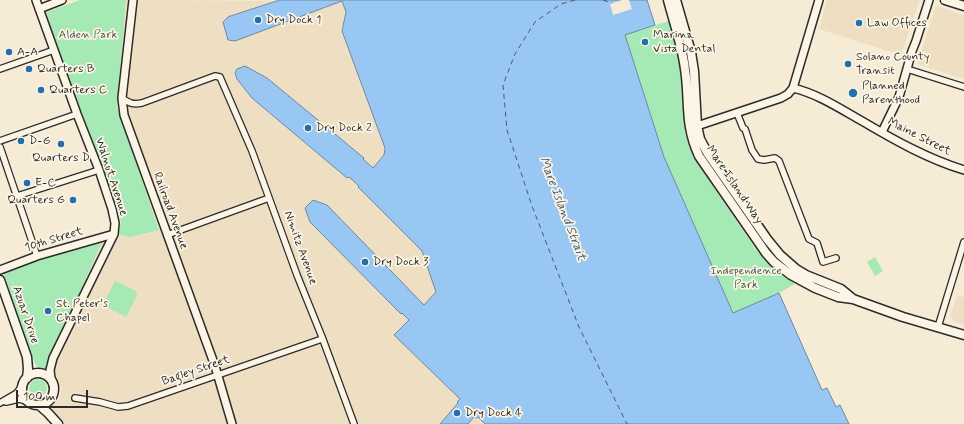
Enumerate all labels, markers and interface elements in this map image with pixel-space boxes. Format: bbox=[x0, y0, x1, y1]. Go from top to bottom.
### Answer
place label: Dry Dock 1 bbox=[266, 13, 321, 27]
marker: Dry Dock 1 bbox=[253, 15, 263, 25]
place label: Law Offices bbox=[867, 16, 927, 30]
marker: Law Offices bbox=[854, 18, 864, 28]
park label: Alden Park bbox=[59, 28, 117, 42]
place label: Marina Vista Dental bbox=[653, 28, 715, 56]
marker: Marina Vista Dental bbox=[640, 37, 650, 47]
place label: A-A bbox=[17, 45, 38, 59]
marker: A-A bbox=[4, 47, 14, 57]
place label: Solano County Transit bbox=[856, 50, 929, 78]
marker: Solano County Transit bbox=[843, 59, 853, 69]
place label: Quarters B bbox=[37, 62, 94, 76]
marker: Quarters B bbox=[24, 64, 34, 74]
place label: Planned Parenthood bbox=[862, 79, 920, 107]
place label: Quarters C bbox=[49, 83, 107, 97]
marker: Quarters C bbox=[36, 85, 46, 95]
marker: Planned Parenthood bbox=[847, 87, 859, 99]
street label: Maine Street bbox=[885, 115, 953, 159]
place label: Dry Dock 2 bbox=[316, 121, 372, 135]
marker: Dry Dock 2 bbox=[303, 123, 313, 133]
place label: D-G bbox=[29, 134, 51, 148]
marker: D-G bbox=[16, 136, 26, 146]
street label: Walnut Avenue bbox=[92, 136, 130, 218]
marker: Quarters D bbox=[56, 139, 66, 149]
street label: Mare Island Way bbox=[702, 143, 766, 227]
place label: Quarters D bbox=[32, 151, 90, 165]
water label: Mare Island Strait bbox=[535, 155, 589, 263]
street label: Railroad Avenue bbox=[149, 170, 191, 252]
place label: E-C bbox=[35, 176, 56, 190]
marker: E-C bbox=[22, 178, 32, 188]
place label: Quarters G bbox=[7, 193, 65, 207]
marker: Quarters G bbox=[68, 195, 78, 205]
street label: Nimitz Avenue bbox=[280, 209, 320, 287]
street label: 10th Street bbox=[23, 224, 85, 256]
place label: Dry Dock 3 bbox=[373, 255, 429, 269]
marker: Dry Dock 3 bbox=[360, 257, 370, 267]
park label: Independence Park bbox=[710, 264, 782, 292]
street label: Azuar Drive bbox=[8, 284, 42, 346]
place label: St. Peter's Chapel bbox=[56, 297, 108, 325]
marker: St. Peter's Chapel bbox=[43, 306, 53, 316]
street label: Bagley Street bbox=[160, 353, 232, 389]
scale bar bbox=[18, 382, 90, 408]
text: 100 m bbox=[23, 389, 55, 405]
place label: Dry Dock 4 bbox=[465, 406, 522, 420]
marker: Dry Dock 4 bbox=[452, 408, 462, 418]

